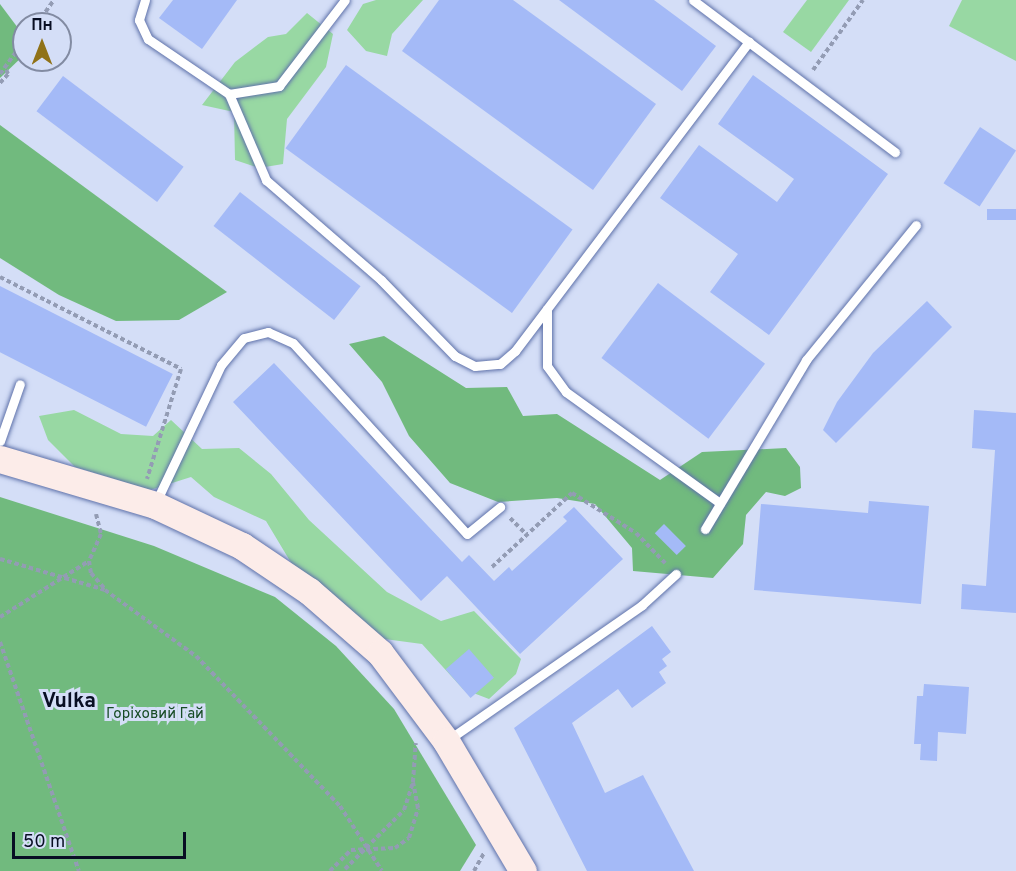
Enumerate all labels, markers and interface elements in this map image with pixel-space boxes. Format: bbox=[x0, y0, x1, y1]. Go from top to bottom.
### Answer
north arrow bbox=[12, 12, 72, 72]
text: Пн bbox=[31, 16, 53, 36]
district label: Vulka bbox=[42, 689, 96, 715]
park label: Горіховий Гай bbox=[106, 706, 204, 724]
scale bar bbox=[15, 820, 189, 858]
text: 50 m bbox=[23, 831, 65, 854]

